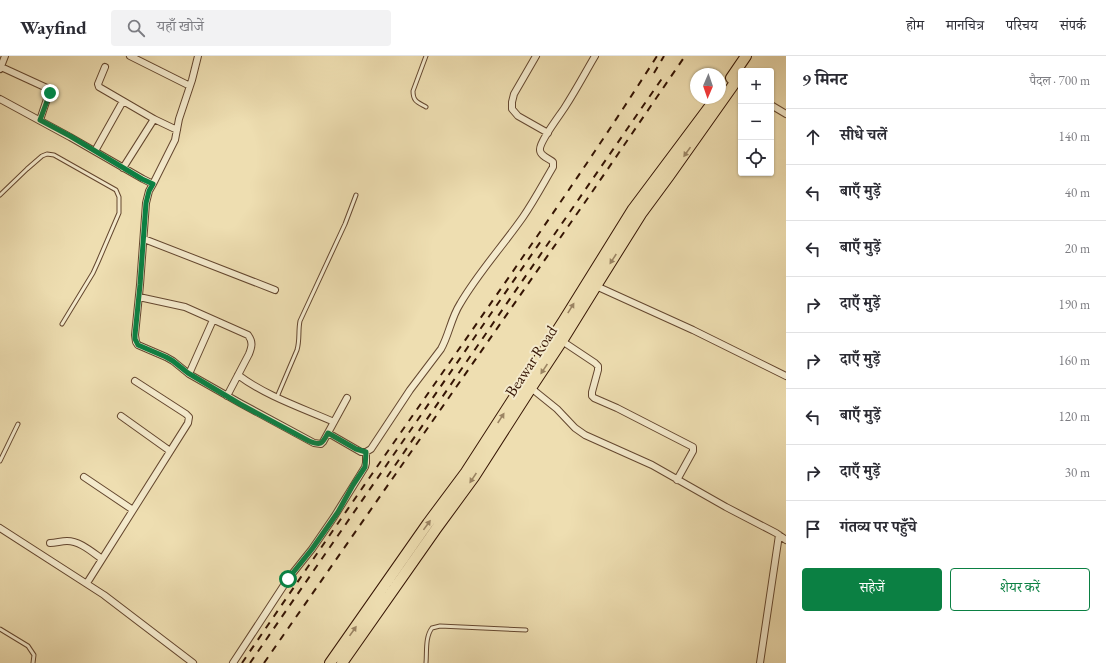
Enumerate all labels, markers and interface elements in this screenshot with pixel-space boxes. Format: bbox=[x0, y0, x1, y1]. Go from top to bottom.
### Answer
search box bbox=[111, 10, 391, 46]
text: Wayfind bbox=[20, 15, 87, 40]
text: यहाँ खोजें bbox=[157, 16, 204, 35]
text: होम bbox=[906, 16, 924, 34]
text: मानचित्र bbox=[946, 16, 984, 34]
text: परिचय bbox=[1006, 16, 1038, 34]
text: संपर्क bbox=[1060, 16, 1086, 34]
icon: search bbox=[125, 17, 147, 39]
north arrow bbox=[690, 68, 726, 104]
map controls bbox=[738, 68, 774, 176]
button: + bbox=[738, 68, 774, 104]
text: 9 मिनट bbox=[802, 68, 847, 90]
text: पैदल · 700 m bbox=[1030, 72, 1090, 89]
route end bbox=[41, 84, 59, 102]
button: − bbox=[738, 104, 774, 140]
text: सीधे चलें bbox=[840, 125, 887, 144]
icon: ahead bbox=[802, 126, 824, 148]
text: 140 m bbox=[1059, 128, 1090, 145]
button: locate bbox=[738, 140, 774, 176]
one-way arrow bbox=[683, 146, 691, 157]
text: बाएँ मुड़ें bbox=[840, 181, 881, 200]
icon: left bbox=[802, 182, 824, 204]
text: 40 m bbox=[1065, 184, 1090, 201]
text: बाएँ मुड़ें bbox=[840, 237, 881, 256]
icon: left bbox=[802, 238, 824, 260]
text: 20 m bbox=[1065, 240, 1090, 257]
one-way arrow bbox=[609, 253, 617, 264]
text: दाएँ मुड़ें bbox=[840, 293, 880, 312]
icon: right bbox=[802, 294, 824, 316]
text: 190 m bbox=[1059, 296, 1090, 313]
one-way arrow bbox=[568, 303, 575, 314]
street label: Beawar Road bbox=[500, 321, 562, 401]
text: दाएँ मुड़ें bbox=[840, 349, 880, 368]
icon: right bbox=[802, 350, 824, 372]
text: 160 m bbox=[1059, 352, 1090, 369]
one-way arrow bbox=[540, 363, 548, 374]
text: बाएँ मुड़ें bbox=[840, 405, 881, 424]
icon: left bbox=[802, 406, 824, 428]
text: 120 m bbox=[1059, 408, 1090, 425]
one-way arrow bbox=[497, 413, 505, 423]
text: दाएँ मुड़ें bbox=[840, 461, 880, 480]
icon: right bbox=[802, 462, 824, 484]
text: 30 m bbox=[1065, 464, 1090, 481]
one-way arrow bbox=[470, 472, 477, 484]
text: गंतव्य पर पहुँचे bbox=[840, 517, 917, 536]
icon: arrive bbox=[802, 518, 824, 540]
one-way arrow bbox=[423, 520, 431, 530]
button: सहेजें bbox=[802, 568, 942, 611]
button: शेयर करें bbox=[950, 568, 1090, 611]
route start bbox=[279, 570, 297, 588]
one-way arrow bbox=[349, 626, 357, 637]

